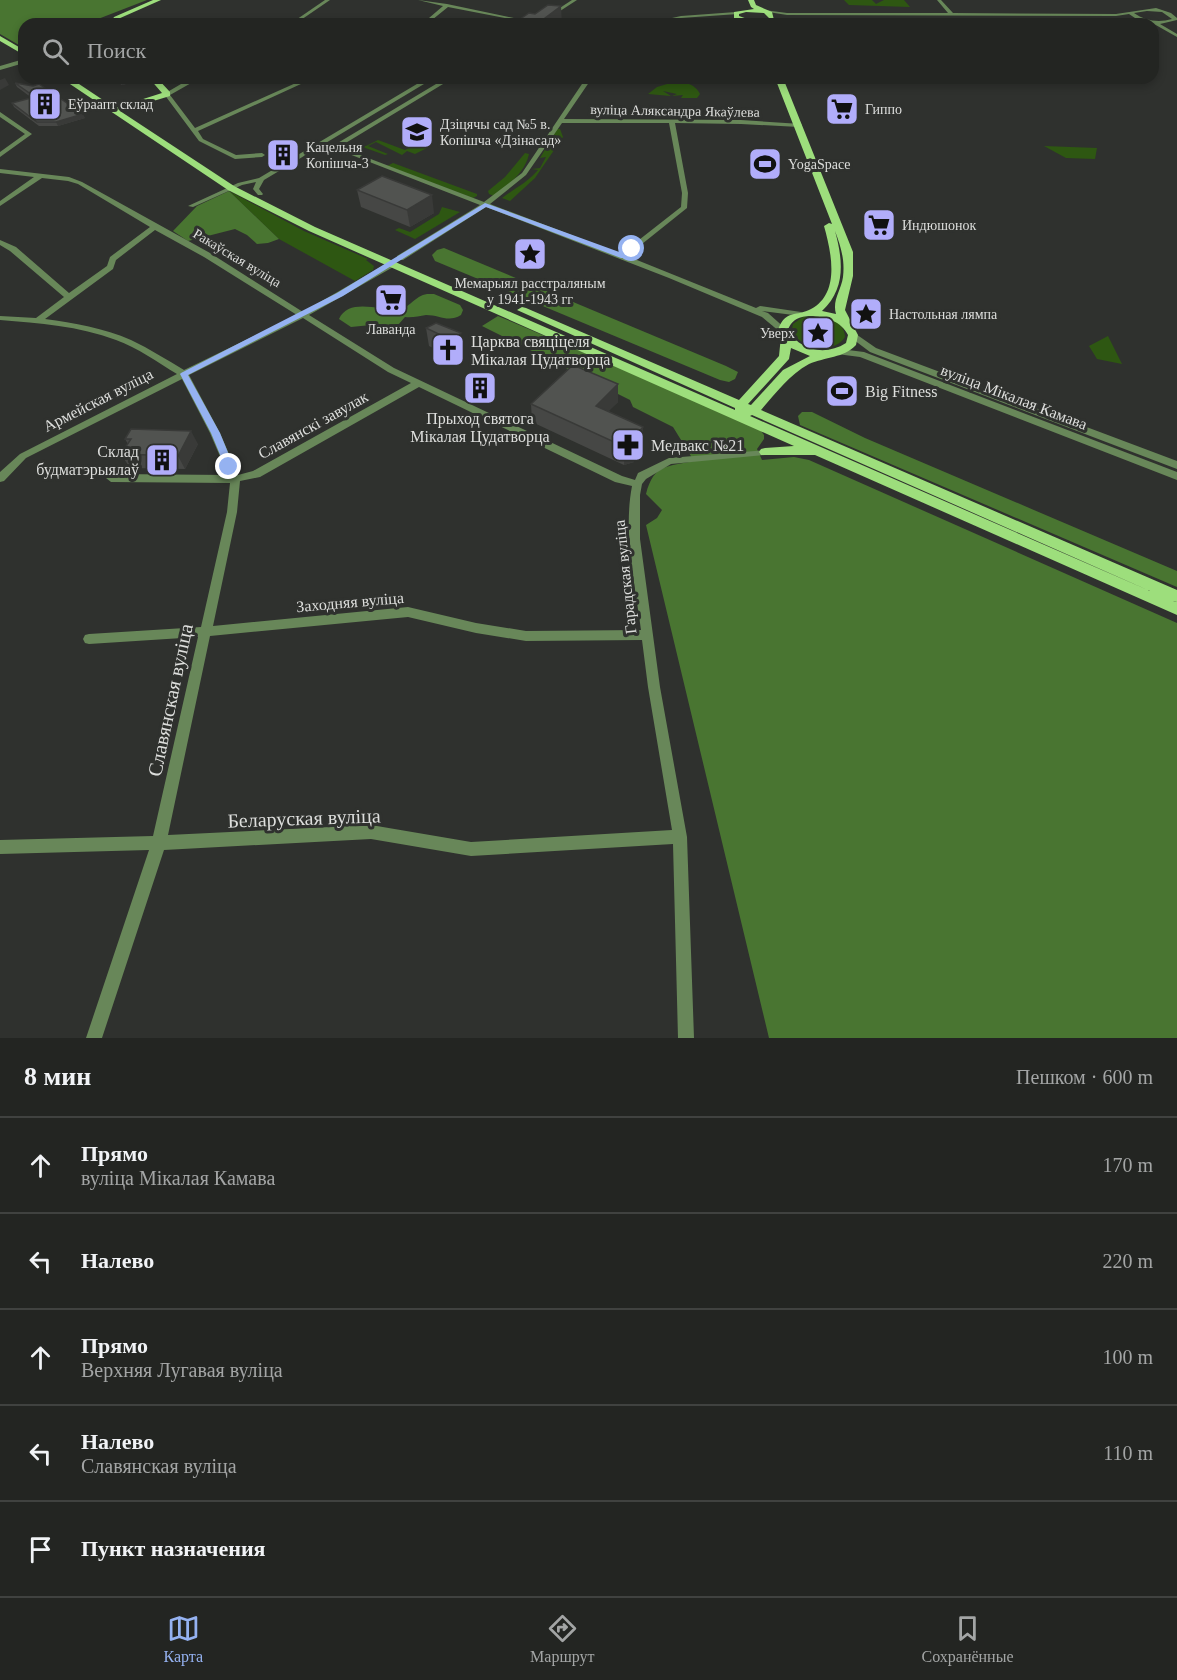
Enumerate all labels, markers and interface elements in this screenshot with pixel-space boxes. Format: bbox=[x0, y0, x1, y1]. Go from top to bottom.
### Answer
search box bbox=[18, 18, 1159, 84]
icon: search bbox=[39, 35, 72, 68]
text: Поиск bbox=[87, 38, 146, 63]
building icon: Еўраапт склад bbox=[27, 86, 63, 122]
supermarket icon: Гиппо bbox=[824, 91, 860, 127]
place label: Еўраапт склад bbox=[68, 97, 153, 112]
street label: вуліца Аляксандра Якаўлева bbox=[590, 102, 761, 120]
place label: Гиппо bbox=[865, 102, 902, 117]
school or university icon: Дзіцячы сад №5 в. Копішча «Дзінасад» bbox=[399, 114, 435, 150]
place label: Дзіцячы сад №5 в. Копішча «Дзінасад» bbox=[440, 117, 561, 148]
building icon: Кацельня Копішча-3 bbox=[265, 137, 301, 173]
place label: Кацельня Копішча-3 bbox=[306, 140, 369, 171]
sports icon: YogaSpace bbox=[747, 146, 783, 182]
place label: YogaSpace bbox=[788, 157, 850, 172]
supermarket icon: Индюшонок bbox=[861, 207, 897, 243]
place label: Индюшонок bbox=[902, 218, 976, 233]
street label: Ракаўская вуліца bbox=[190, 226, 284, 291]
route start bbox=[618, 235, 644, 261]
place icon: Мемарыял расстраляным у 1941-1943 гг bbox=[512, 236, 548, 272]
place label: Мемарыял расстраляным у 1941-1943 гг bbox=[454, 276, 606, 307]
supermarket icon: Лаванда bbox=[373, 282, 409, 318]
place icon: Настольная лямпа bbox=[848, 296, 884, 332]
place label: Настольная лямпа bbox=[889, 307, 998, 322]
place icon: Уверх bbox=[800, 315, 836, 351]
place label: Лаванда bbox=[366, 322, 416, 337]
place label: Уверх bbox=[760, 326, 795, 341]
church icon: Царква свяціцеля Мікалая Цудатворца bbox=[430, 332, 466, 368]
place label: Царква свяціцеля Мікалая Цудатворца bbox=[471, 333, 610, 369]
street label: вуліца Мікалая Камава bbox=[938, 361, 1090, 434]
street label: Армейская вуліца bbox=[40, 365, 156, 436]
building icon: Прыход святога Мікалая Цудатворца bbox=[462, 370, 498, 406]
sports icon: Big Fitness bbox=[824, 373, 860, 409]
place label: Big Fitness bbox=[865, 383, 937, 401]
street label: Славянскі завулак bbox=[255, 388, 372, 463]
place label: Прыход святога Мікалая Цудатворца bbox=[410, 410, 550, 446]
pharmacy icon: Медвакс №21 bbox=[610, 427, 646, 463]
place label: Медвакс №21 bbox=[651, 437, 744, 455]
building icon: Склад будматэрыялаў bbox=[144, 442, 180, 478]
place label: Склад будматэрыялаў bbox=[36, 443, 139, 479]
route end bbox=[215, 453, 241, 479]
street label: Гарадская вуліца bbox=[611, 519, 640, 635]
street label: Заходняя вуліца bbox=[296, 589, 405, 616]
street label: Славянская вуліца bbox=[143, 621, 198, 779]
street label: Беларуская вуліца bbox=[227, 804, 381, 833]
text: 8 мин bbox=[24, 1062, 91, 1091]
text: Пешком · 600 m bbox=[1016, 1066, 1153, 1088]
text: Прямо bbox=[81, 1141, 148, 1166]
icon: ahead bbox=[24, 1149, 57, 1182]
text: 170 m bbox=[1102, 1154, 1153, 1176]
text: вуліца Мікалая Камава bbox=[81, 1167, 275, 1189]
icon: left bbox=[24, 1245, 57, 1278]
text: Налево bbox=[81, 1248, 154, 1273]
text: 220 m bbox=[1102, 1250, 1153, 1272]
text: Прямо bbox=[81, 1333, 148, 1358]
icon: ahead bbox=[24, 1341, 57, 1374]
text: 100 m bbox=[1102, 1346, 1153, 1368]
text: Верхняя Лугавая вуліца bbox=[81, 1359, 283, 1381]
text: Налево bbox=[81, 1429, 154, 1454]
icon: left bbox=[24, 1437, 57, 1470]
text: 110 m bbox=[1103, 1442, 1153, 1464]
text: Славянская вуліца bbox=[81, 1455, 237, 1477]
icon: arrive bbox=[24, 1533, 57, 1566]
text: Пункт назначения bbox=[81, 1536, 266, 1561]
tab: Карта bbox=[163, 1612, 203, 1666]
tab: Маршрут bbox=[530, 1612, 595, 1666]
tab: Сохранённые bbox=[922, 1612, 1014, 1666]

